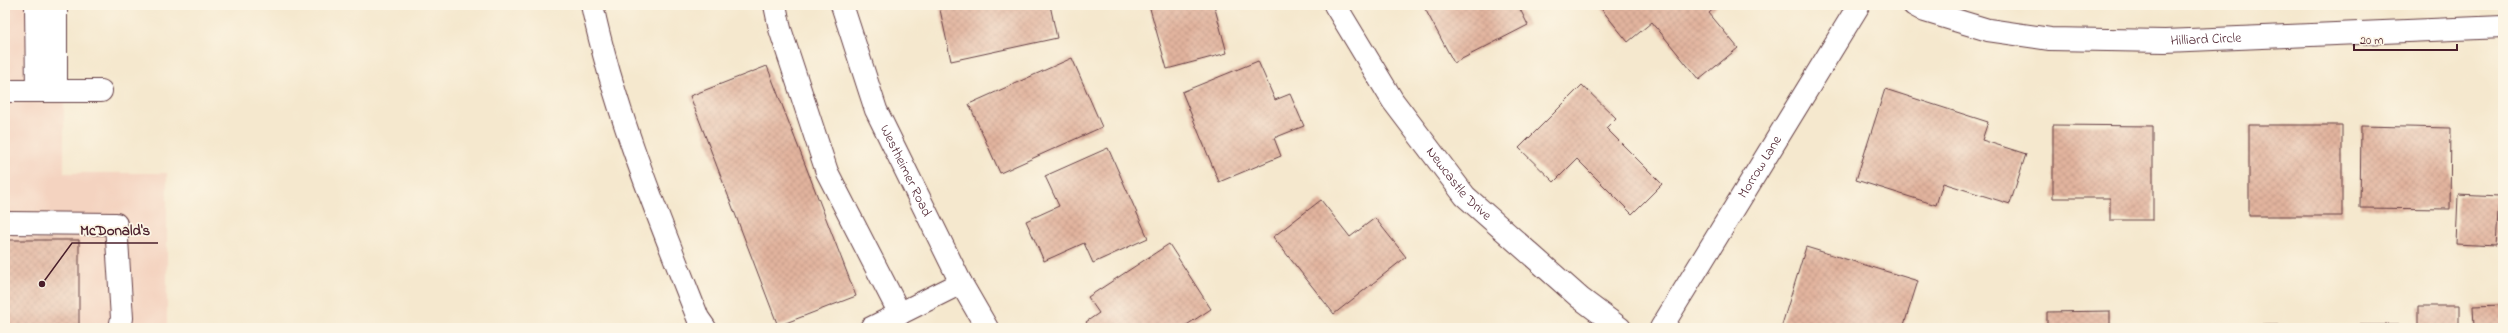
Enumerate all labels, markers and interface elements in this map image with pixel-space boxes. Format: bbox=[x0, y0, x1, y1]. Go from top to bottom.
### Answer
scale bar bbox=[2354, 26, 2457, 52]
street label: Hilliard Circle bbox=[2170, 27, 2242, 51]
text: 20 m bbox=[2360, 32, 2383, 50]
street label: Westheimer Road bbox=[874, 121, 937, 220]
street label: Morrow Lane bbox=[1732, 131, 1787, 202]
street label: Newcastle Drive bbox=[1421, 142, 1497, 226]
callout: McDonald's bbox=[72, 216, 158, 243]
text: McDonald's bbox=[80, 220, 150, 242]

